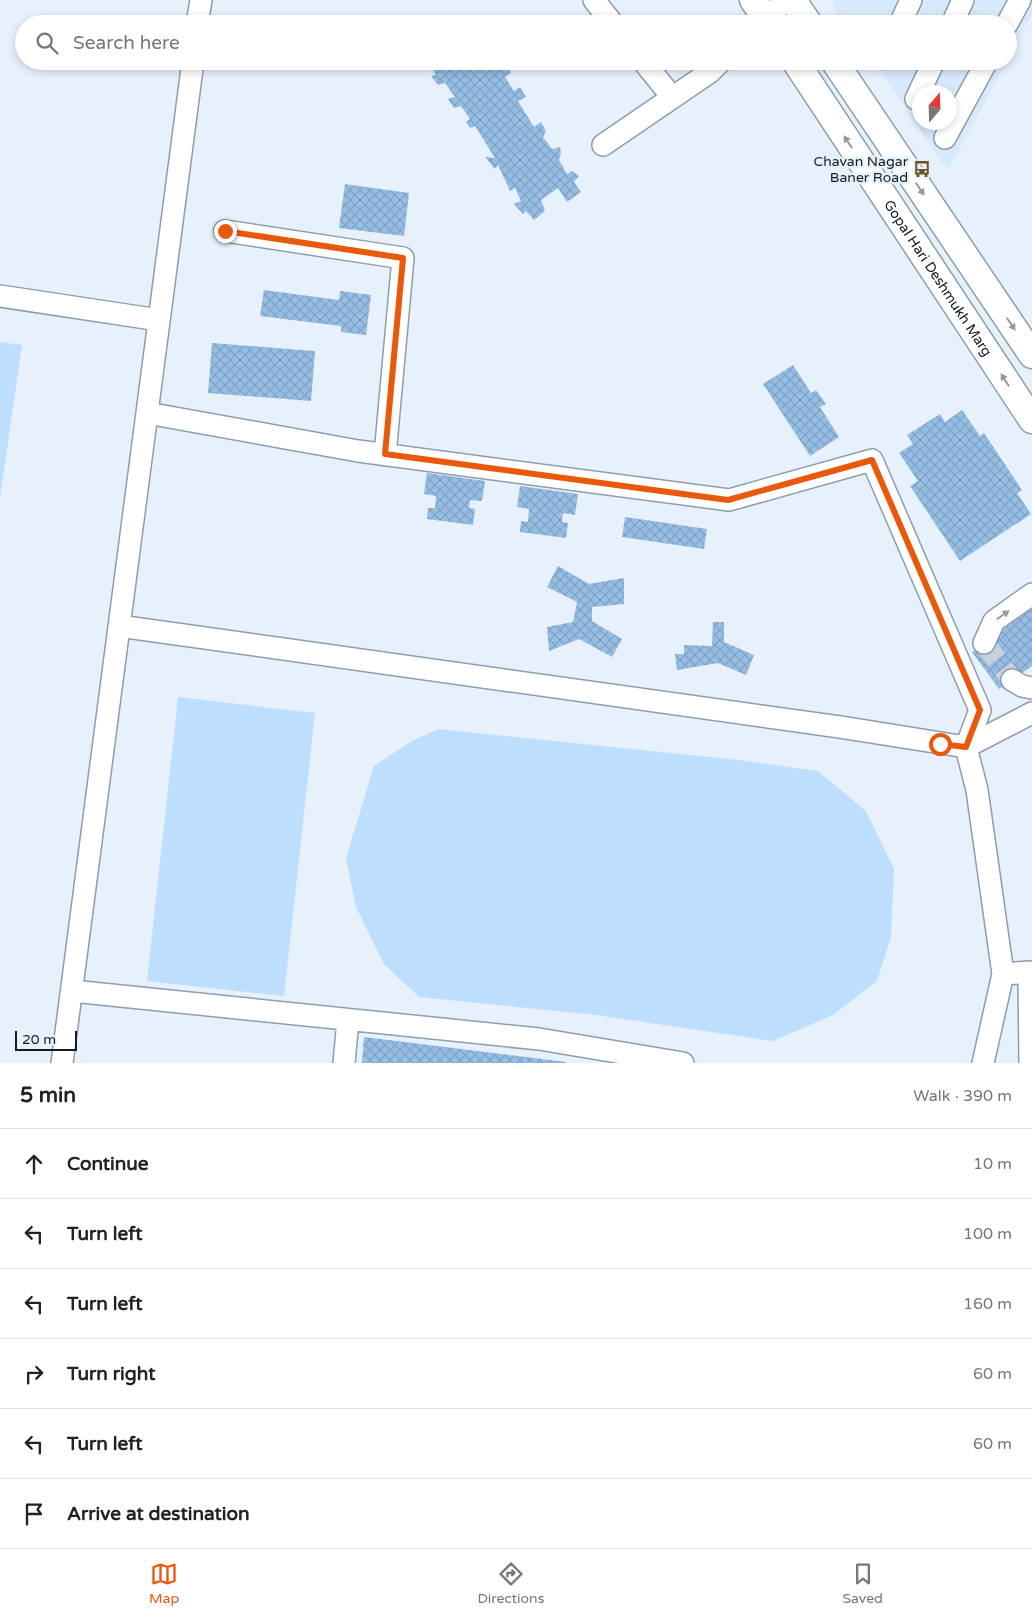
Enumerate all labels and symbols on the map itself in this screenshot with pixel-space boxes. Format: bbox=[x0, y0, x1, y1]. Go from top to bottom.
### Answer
north arrow bbox=[912, 85, 957, 130]
one-way arrow bbox=[843, 135, 853, 148]
place label: Chavan Nagar Baner Road bbox=[813, 153, 909, 186]
bus stop icon: Chavan Nagar Baner Road bbox=[912, 159, 932, 179]
one-way arrow bbox=[915, 182, 925, 196]
street label: Gopal Hari Deshmukh Marg bbox=[880, 197, 996, 359]
route end bbox=[214, 220, 237, 243]
one-way arrow bbox=[1006, 317, 1016, 330]
one-way arrow bbox=[1000, 373, 1010, 386]
one-way arrow bbox=[996, 609, 1009, 620]
route start bbox=[929, 733, 952, 756]
scale bar bbox=[15, 1028, 78, 1051]

